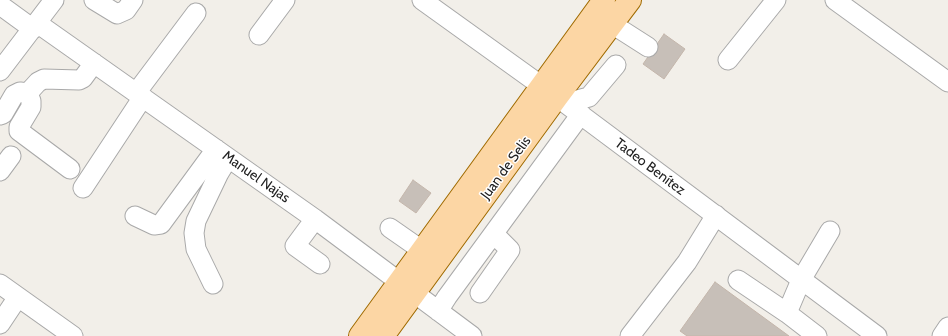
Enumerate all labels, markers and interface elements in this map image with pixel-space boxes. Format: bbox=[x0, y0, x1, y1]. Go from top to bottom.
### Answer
street label: Juan de Selis bbox=[477, 133, 535, 203]
street label: Tadeo Benítez bbox=[611, 135, 689, 199]
street label: Manuel Najas bbox=[219, 148, 293, 206]

